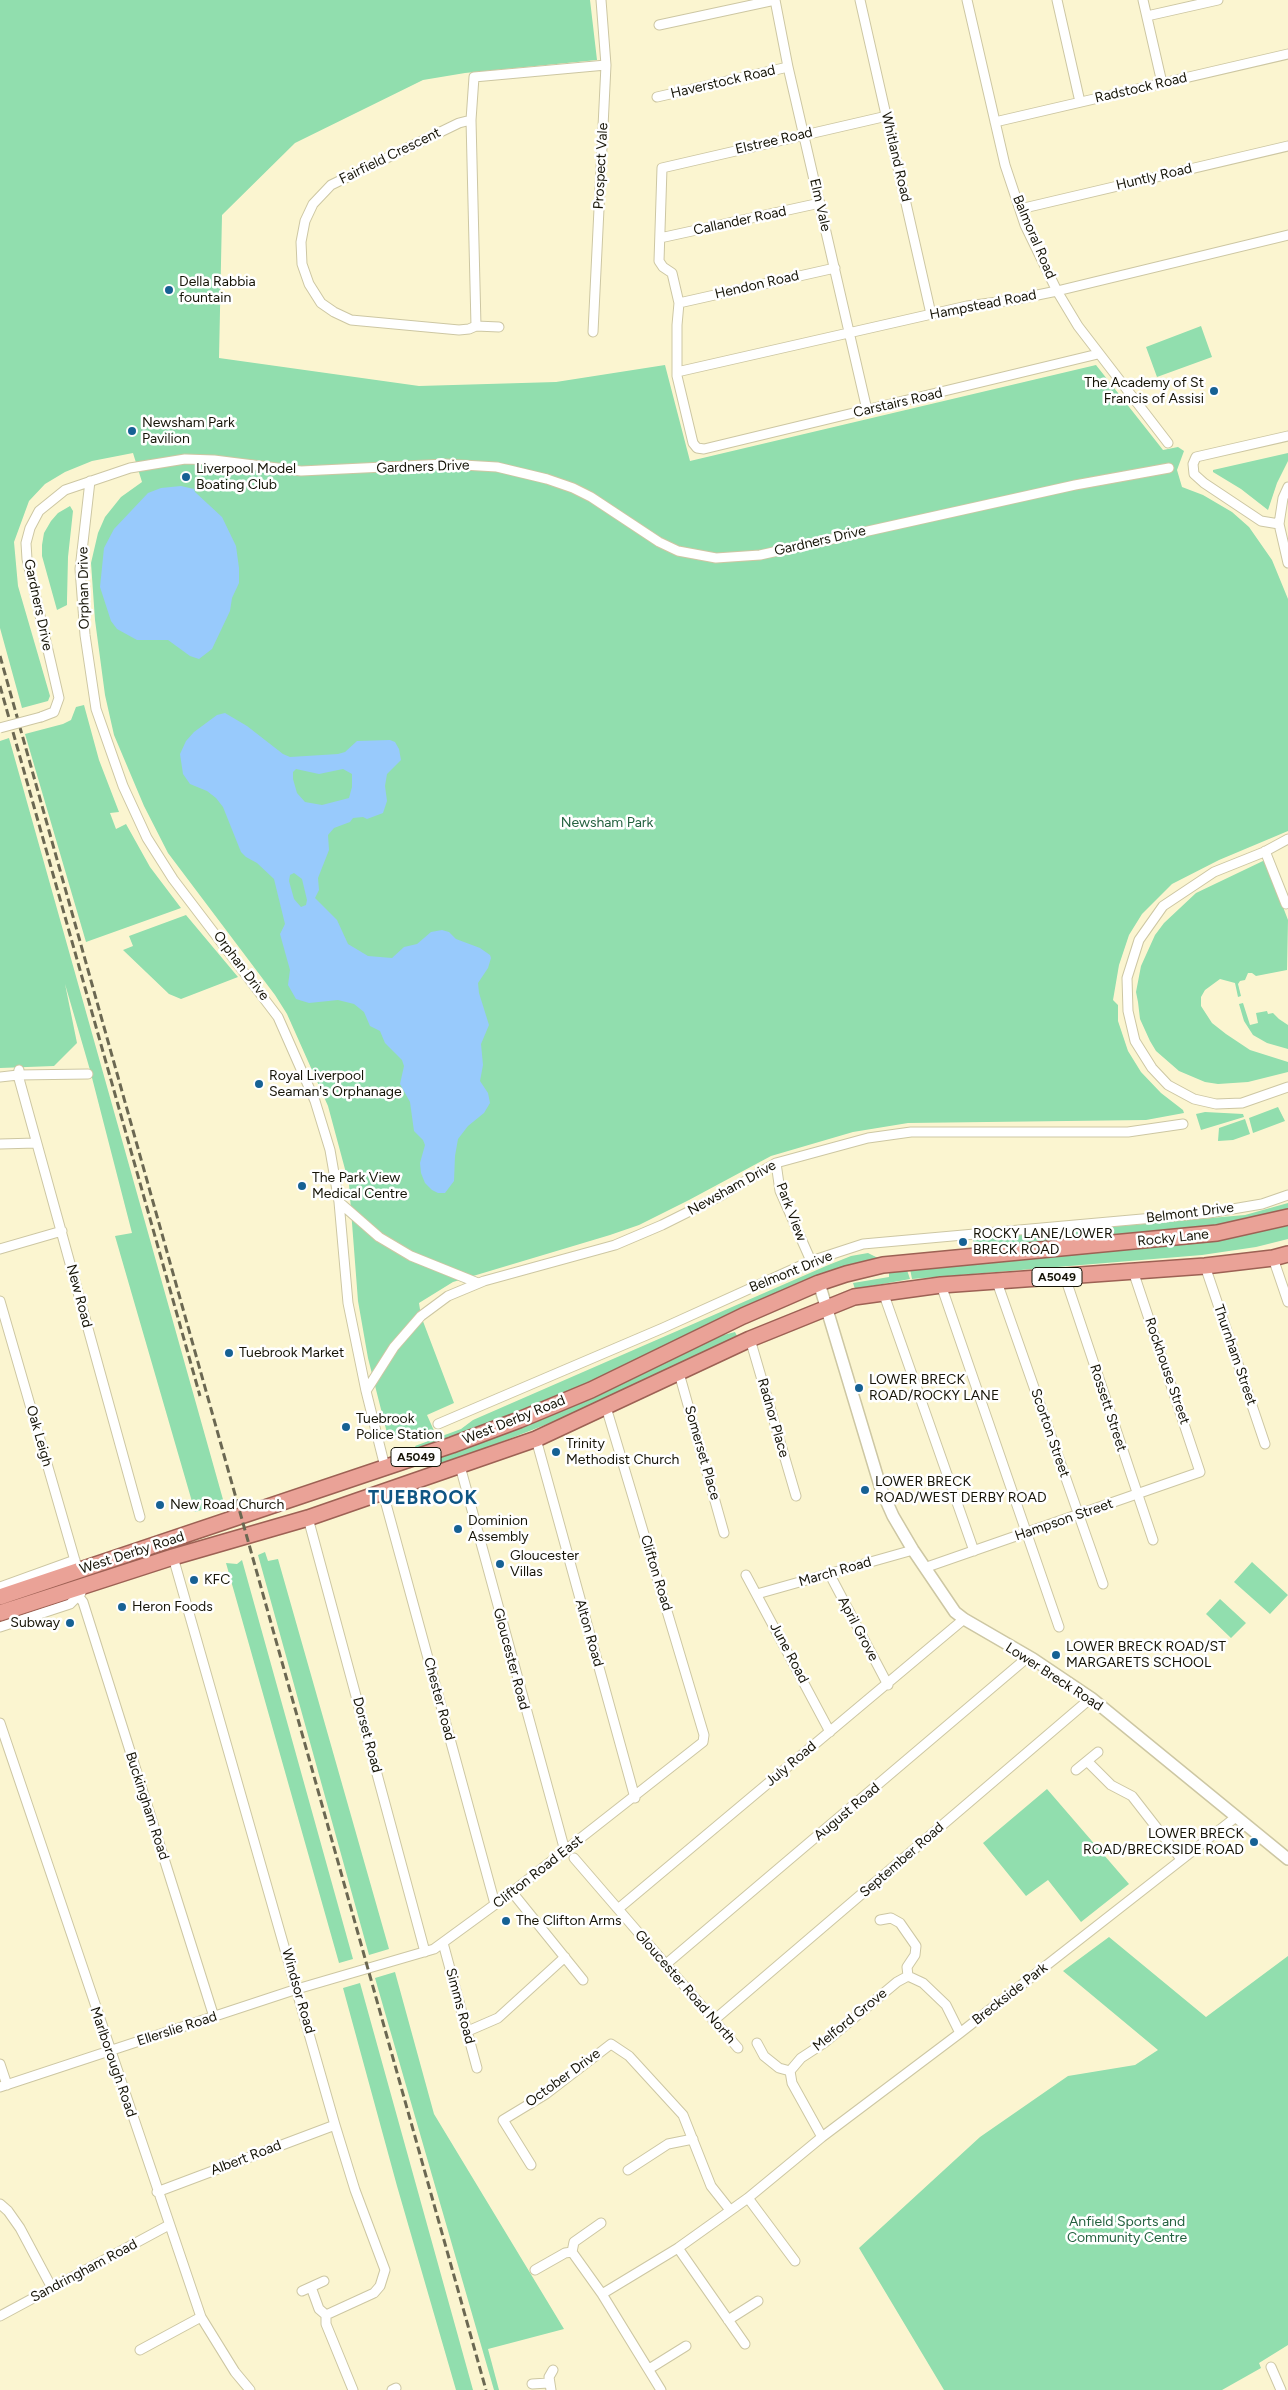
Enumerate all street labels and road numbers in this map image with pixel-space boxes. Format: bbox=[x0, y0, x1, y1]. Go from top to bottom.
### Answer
street label: Haverstock Road bbox=[669, 62, 777, 102]
street label: Radstock Road bbox=[1093, 69, 1189, 107]
street label: Whitland Road bbox=[877, 110, 915, 204]
street label: Prospect Vale bbox=[590, 122, 612, 210]
street label: Fairfield Crescent bbox=[337, 124, 443, 188]
street label: Elstree Road bbox=[734, 124, 814, 158]
street label: Huntly Road bbox=[1114, 160, 1194, 194]
street label: Elm Vale bbox=[806, 177, 834, 233]
street label: Balmoral Road bbox=[1009, 193, 1059, 281]
street label: Callander Road bbox=[692, 203, 788, 239]
street label: Hendon Road bbox=[713, 267, 801, 303]
street label: Hampstead Road bbox=[928, 286, 1038, 324]
street label: Carstairs Road bbox=[852, 385, 944, 421]
street label: Gardners Drive bbox=[376, 457, 470, 477]
street label: Gardners Drive bbox=[773, 522, 867, 560]
street label: Orphan Drive bbox=[75, 547, 93, 629]
street label: Gardners Drive bbox=[20, 558, 56, 652]
street label: Orphan Drive bbox=[209, 928, 273, 1004]
street label: Newsham Drive bbox=[685, 1157, 779, 1219]
street label: Park View bbox=[772, 1180, 810, 1244]
street label: Belmont Drive bbox=[1145, 1199, 1235, 1227]
street label: Rocky Lane bbox=[1136, 1226, 1210, 1250]
street label: Belmont Drive bbox=[747, 1248, 835, 1296]
street label: New Road bbox=[62, 1262, 96, 1330]
road number: A5049 bbox=[1032, 1268, 1082, 1286]
street label: Thurnham Street bbox=[1210, 1302, 1260, 1408]
street label: Rockhouse Street bbox=[1141, 1315, 1193, 1427]
street label: Rossett Street bbox=[1086, 1362, 1130, 1454]
street label: Radnor Place bbox=[754, 1376, 792, 1460]
street label: Scorton Street bbox=[1027, 1386, 1073, 1480]
street label: West Derby Road bbox=[460, 1392, 568, 1448]
street label: Oak Leigh bbox=[22, 1404, 56, 1468]
street label: Somerset Place bbox=[680, 1404, 724, 1502]
road number: A5049 bbox=[391, 1448, 441, 1466]
street label: Hampson Street bbox=[1013, 1495, 1115, 1545]
street label: West Derby Road bbox=[78, 1528, 186, 1578]
street label: Clifton Road bbox=[636, 1533, 676, 1613]
street label: March Road bbox=[797, 1554, 873, 1590]
street label: April Grove bbox=[834, 1594, 882, 1664]
street label: Alton Road bbox=[571, 1597, 607, 1669]
street label: Gloucester Road bbox=[489, 1606, 533, 1712]
street label: June Road bbox=[766, 1620, 812, 1686]
street label: Lower Breck Road bbox=[1002, 1639, 1106, 1715]
street label: Chester Road bbox=[420, 1656, 458, 1742]
street label: Dorset Road bbox=[349, 1695, 385, 1775]
street label: July Road bbox=[762, 1738, 820, 1790]
street label: Buckingham Road bbox=[122, 1750, 172, 1862]
street label: August Road bbox=[811, 1780, 883, 1844]
street label: September Road bbox=[857, 1819, 947, 1901]
street label: Clifton Road East bbox=[490, 1832, 586, 1912]
street label: Gloucester Road North bbox=[631, 1927, 739, 2047]
street label: Windsor Road bbox=[278, 1947, 318, 2035]
street label: Breckside Park bbox=[969, 1959, 1051, 2029]
street label: Simms Road bbox=[442, 1966, 478, 2046]
street label: Melford Grove bbox=[810, 1985, 890, 2055]
street label: Marlborough Road bbox=[86, 2005, 140, 2119]
street label: Ellerslie Road bbox=[135, 2008, 219, 2050]
street label: October Drive bbox=[522, 2045, 604, 2111]
street label: Albert Road bbox=[208, 2137, 284, 2179]
street label: Sandringham Road bbox=[28, 2236, 140, 2306]

